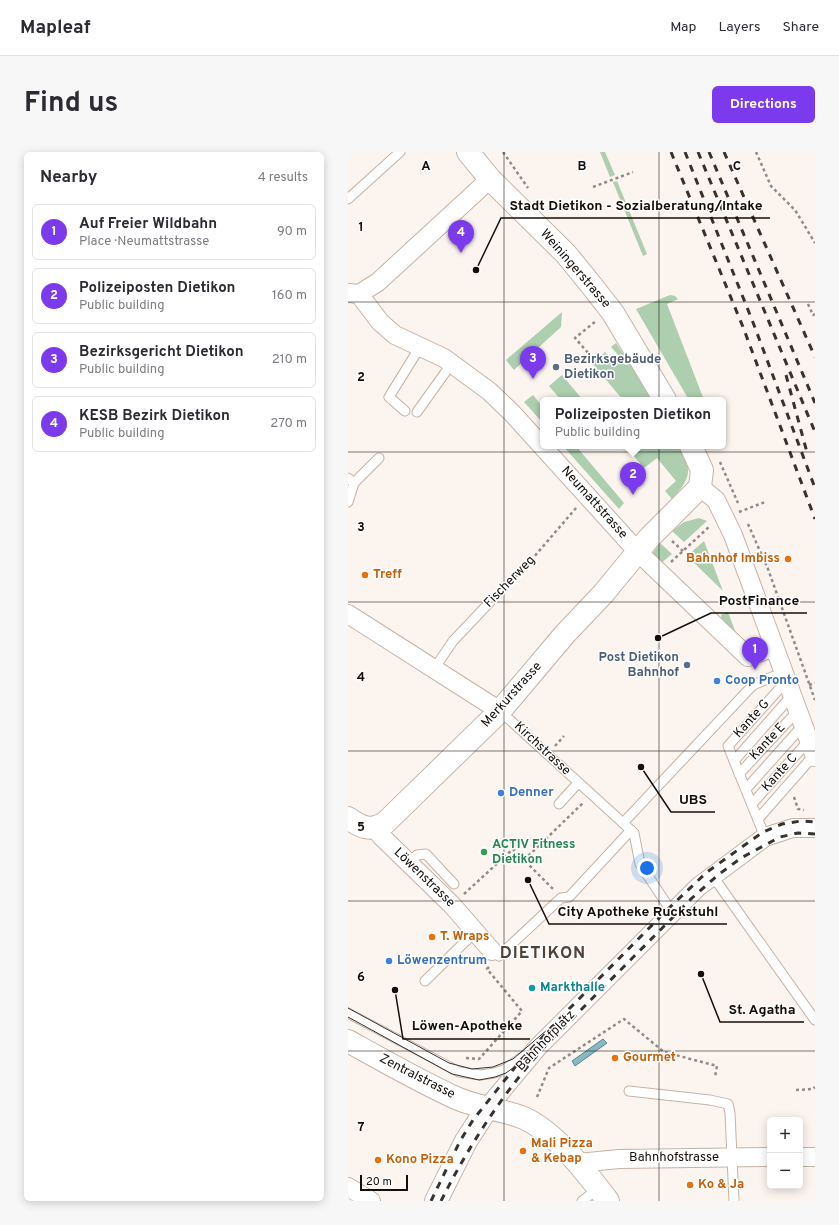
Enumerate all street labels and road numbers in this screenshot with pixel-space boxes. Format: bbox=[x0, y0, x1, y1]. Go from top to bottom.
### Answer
street label: Weiningerstrasse bbox=[536, 226, 614, 312]
street label: Neumattstrasse bbox=[557, 463, 631, 543]
street label: Fischerweg bbox=[481, 553, 539, 611]
street label: Merkurstrasse bbox=[478, 659, 546, 731]
street label: Kante G bbox=[731, 696, 773, 742]
street label: Kirchstrasse bbox=[510, 719, 574, 779]
street label: Kante E bbox=[747, 720, 789, 764]
street label: Kante C bbox=[759, 751, 801, 795]
street label: Löwenstrasse bbox=[390, 845, 458, 911]
street label: Bahnhofplatz bbox=[513, 1007, 579, 1075]
street label: Zentralstrasse bbox=[376, 1051, 458, 1103]
street label: Bahnhofstrasse bbox=[629, 1150, 719, 1166]

